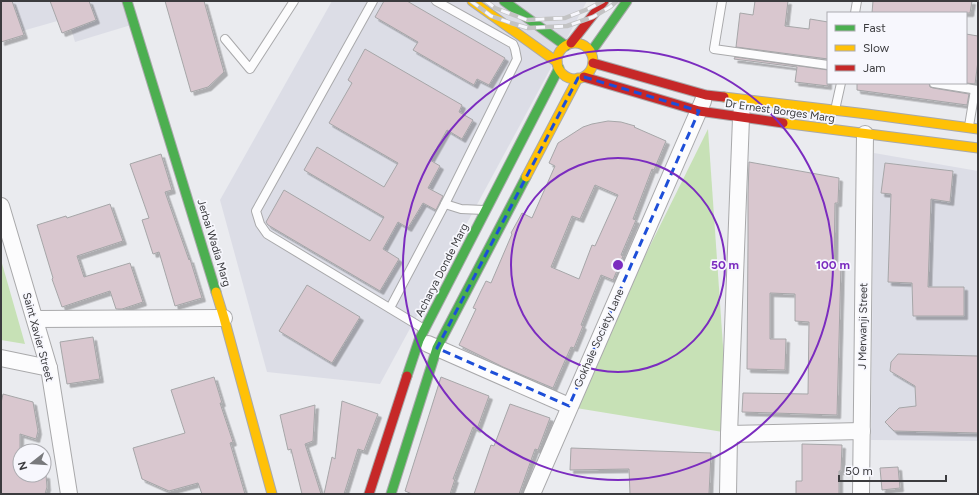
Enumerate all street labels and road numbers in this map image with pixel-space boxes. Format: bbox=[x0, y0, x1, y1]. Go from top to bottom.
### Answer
street label: Dr Ernest Borges Marg bbox=[724, 97, 836, 125]
street label: Jerbai Wadia Marg bbox=[195, 198, 233, 288]
street label: Acharya Donde Marg bbox=[413, 221, 471, 319]
street label: J Merwanji Street bbox=[856, 283, 870, 369]
street label: Gokhale Society Lane bbox=[571, 287, 627, 389]
street label: Saint Xavier Street bbox=[20, 291, 56, 383]

